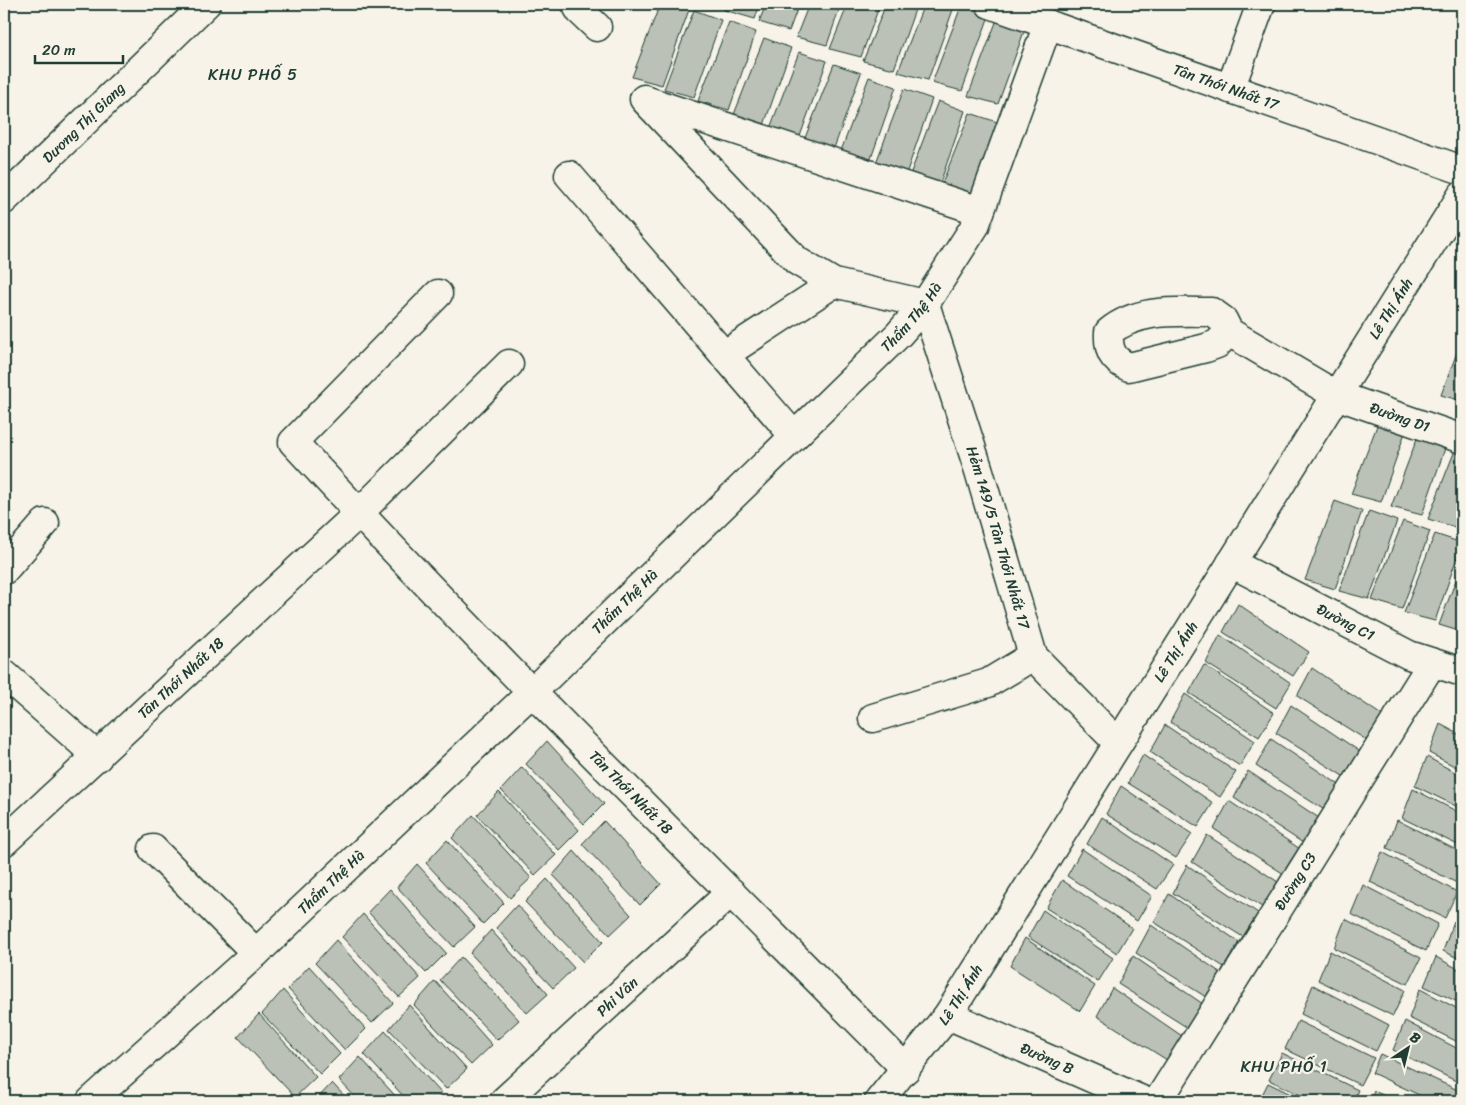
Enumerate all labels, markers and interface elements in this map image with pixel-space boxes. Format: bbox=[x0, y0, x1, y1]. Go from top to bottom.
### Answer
scale bar bbox=[35, 32, 122, 64]
text: 20 m bbox=[42, 37, 76, 63]
street label: Tân Thới Nhất 17 bbox=[1169, 56, 1284, 118]
district label: KHU PHỐ 5 bbox=[208, 60, 298, 89]
street label: Dương Thị Giang bbox=[36, 76, 132, 170]
street label: Lê Thị Ánh bbox=[1362, 273, 1420, 344]
street label: Thẩm Thệ Hà bbox=[874, 277, 949, 359]
street label: Đường D1 bbox=[1366, 395, 1433, 440]
street label: Hẻm 149/5 Tân Thới Nhất 17 bbox=[959, 443, 1038, 634]
street label: Thẩm Thệ Hà bbox=[585, 562, 665, 641]
street label: Đường C1 bbox=[1312, 596, 1379, 648]
street label: Lê Thị Ánh bbox=[1147, 616, 1205, 688]
street label: Tân Thới Nhất 18 bbox=[131, 631, 230, 725]
street label: Tân Thới Nhất 18 bbox=[583, 744, 679, 841]
street label: Thẩm Thệ Hà bbox=[291, 843, 371, 921]
street label: Đường C3 bbox=[1267, 847, 1323, 916]
street label: Lê Thị Ánh bbox=[931, 959, 990, 1031]
street label: Phi Vân bbox=[590, 970, 644, 1023]
north arrow bbox=[1384, 1022, 1434, 1072]
text: B bbox=[1404, 1025, 1426, 1051]
street label: Đường B bbox=[1016, 1035, 1078, 1082]
district label: KHU PHỐ 1 bbox=[1240, 1052, 1328, 1081]

